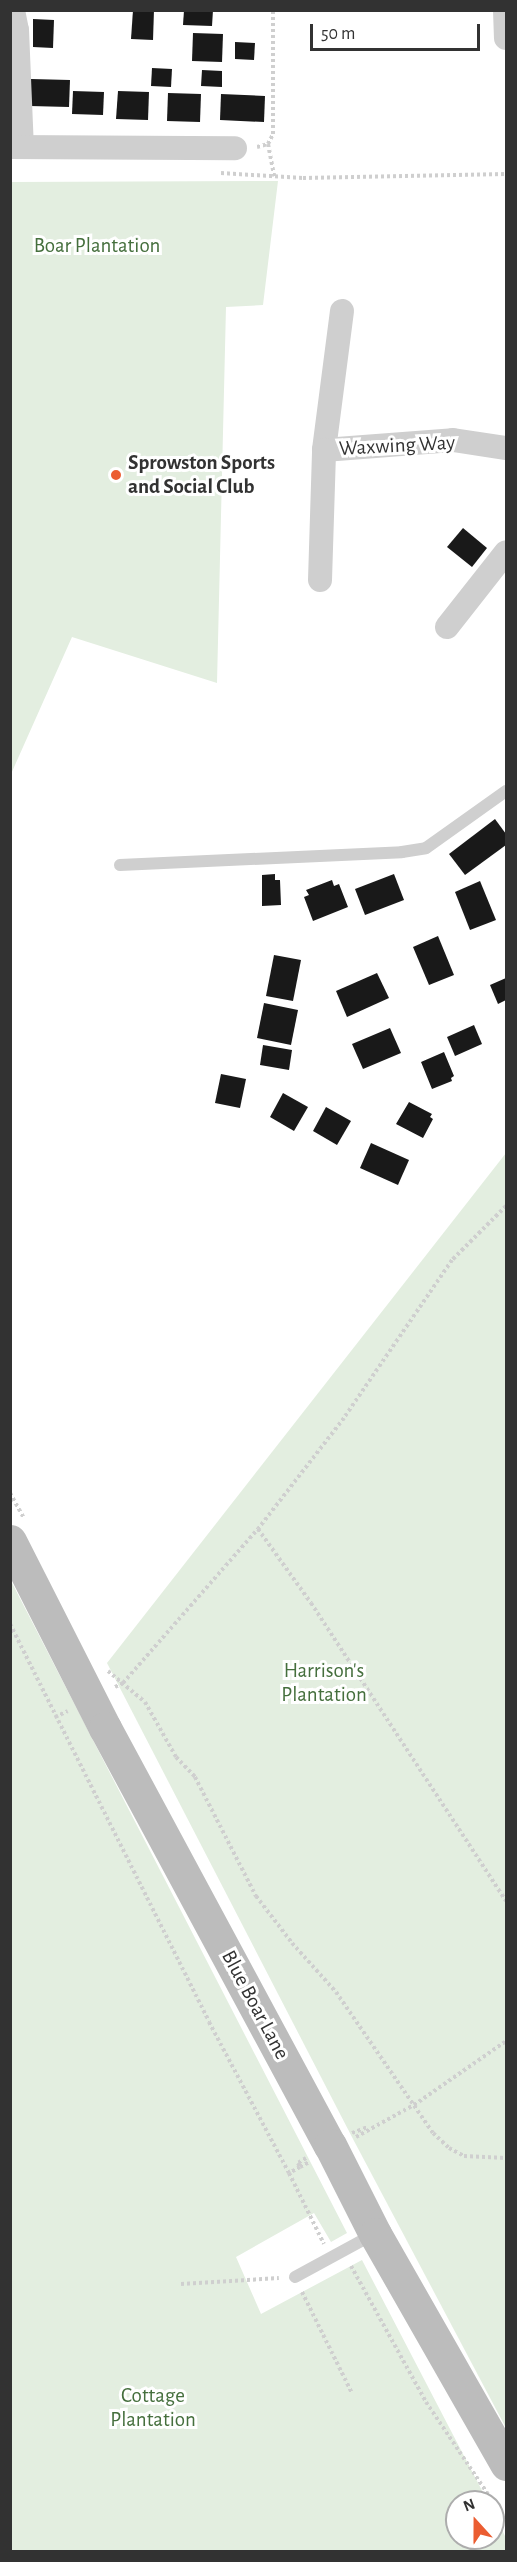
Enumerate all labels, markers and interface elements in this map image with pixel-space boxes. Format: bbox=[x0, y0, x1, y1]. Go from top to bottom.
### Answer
scale bar bbox=[313, 12, 482, 50]
text: 50 m bbox=[321, 25, 355, 43]
park label: Boar Plantation bbox=[34, 233, 160, 259]
street label: Waxwing Way bbox=[338, 430, 456, 462]
place label: Sprowston Sports and Social Club bbox=[128, 450, 275, 500]
marker: Sprowston Sports and Social Club bbox=[109, 468, 123, 482]
park label: Harrison's Plantation bbox=[281, 1658, 367, 1708]
street label: Blue Boar Lane bbox=[216, 1946, 294, 2064]
park label: Cottage Plantation bbox=[110, 2383, 196, 2433]
north arrow bbox=[445, 2490, 505, 2550]
text: N bbox=[461, 2496, 477, 2515]

